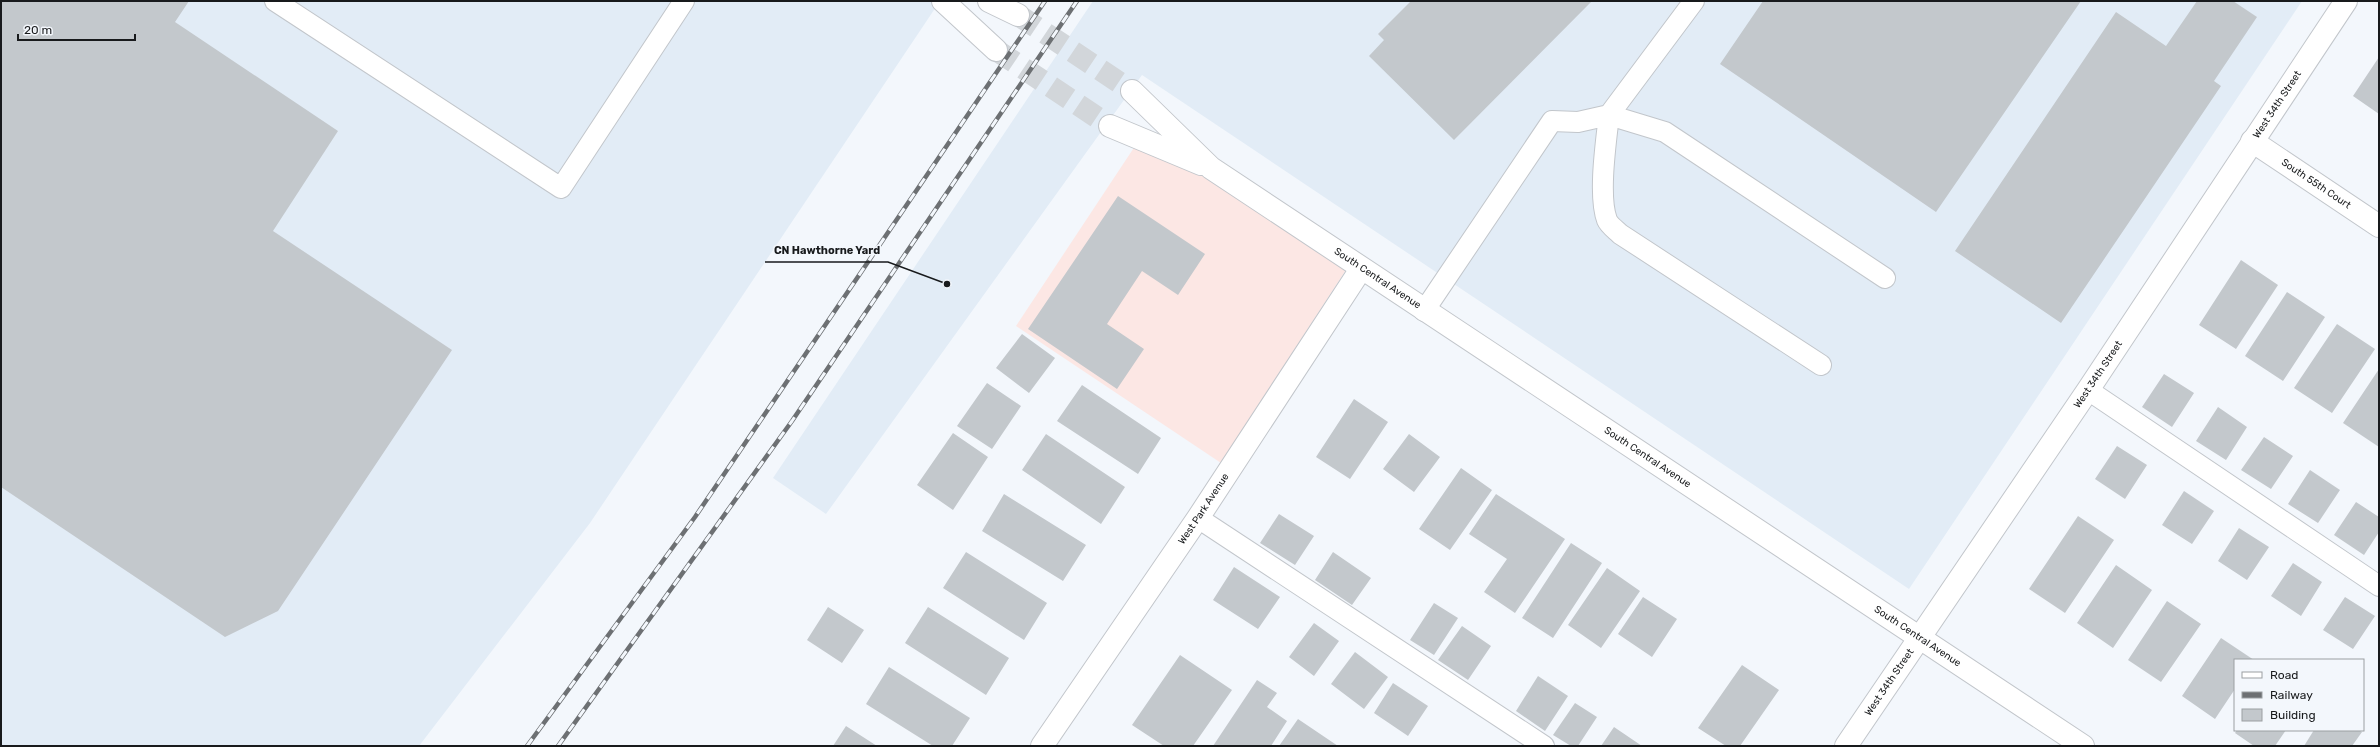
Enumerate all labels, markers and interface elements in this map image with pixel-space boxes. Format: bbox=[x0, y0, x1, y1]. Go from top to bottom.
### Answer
scale bar bbox=[18, 16, 135, 42]
text: 20 m bbox=[24, 23, 52, 37]
street label: West 34th Street bbox=[2251, 68, 2304, 141]
street label: South 55th Court bbox=[2279, 156, 2353, 211]
callout: CN Hawthorne Yard bbox=[765, 239, 888, 262]
text: CN Hawthorne Yard bbox=[774, 244, 880, 257]
street label: South Central Avenue bbox=[1332, 245, 1423, 312]
street label: West 34th Street bbox=[2071, 338, 2125, 411]
street label: South Central Avenue bbox=[1602, 424, 1693, 491]
street label: West Park Avenue bbox=[1176, 471, 1232, 547]
street label: South Central Avenue bbox=[1872, 603, 1964, 670]
street label: West 34th Street bbox=[1862, 646, 1916, 718]
legend bbox=[2234, 659, 2364, 731]
text: Road bbox=[2270, 668, 2298, 682]
text: Railway bbox=[2270, 688, 2313, 702]
text: Building bbox=[2270, 708, 2316, 722]

